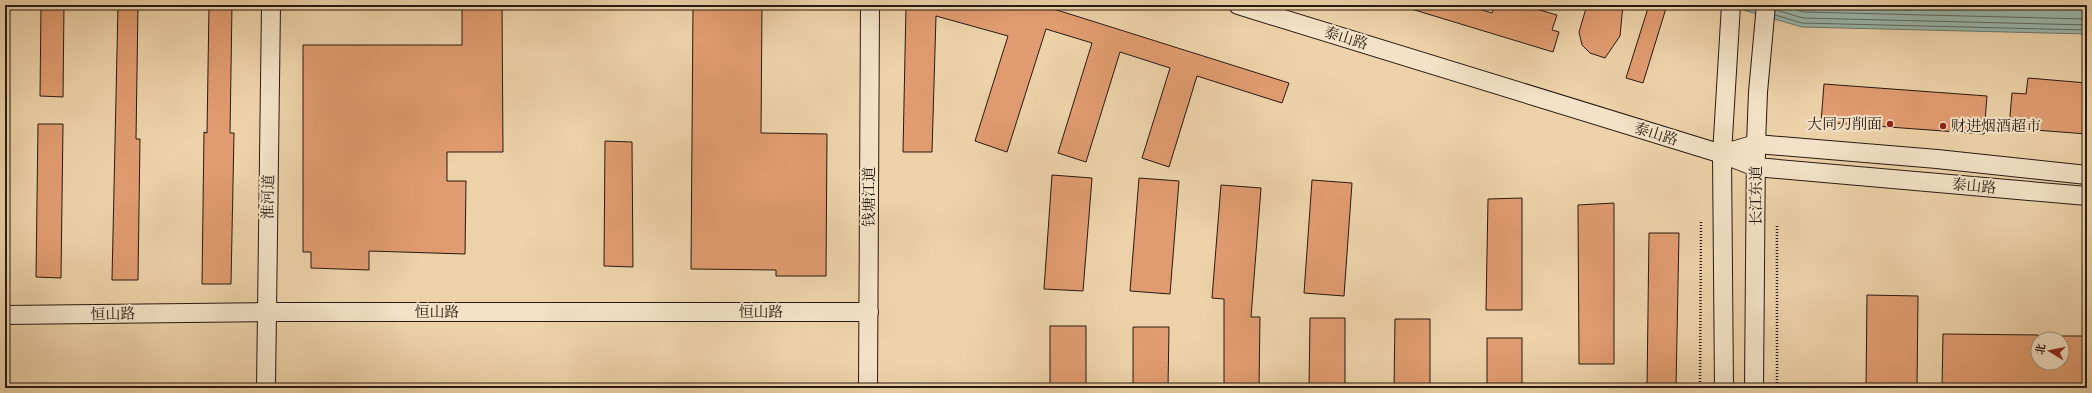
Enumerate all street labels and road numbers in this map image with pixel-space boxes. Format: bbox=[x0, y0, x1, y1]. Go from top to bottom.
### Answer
street label: 泰山路 bbox=[1322, 22, 1370, 54]
street label: 泰山路 bbox=[1632, 118, 1680, 150]
street label: 长江东道 bbox=[1746, 166, 1766, 226]
street label: 钱塘江道 bbox=[859, 167, 879, 227]
street label: 淮河道 bbox=[258, 174, 278, 220]
street label: 泰山路 bbox=[1951, 174, 1997, 198]
street label: 恒山路 bbox=[414, 302, 460, 322]
street label: 恒山路 bbox=[738, 302, 784, 322]
street label: 恒山路 bbox=[90, 304, 136, 324]

